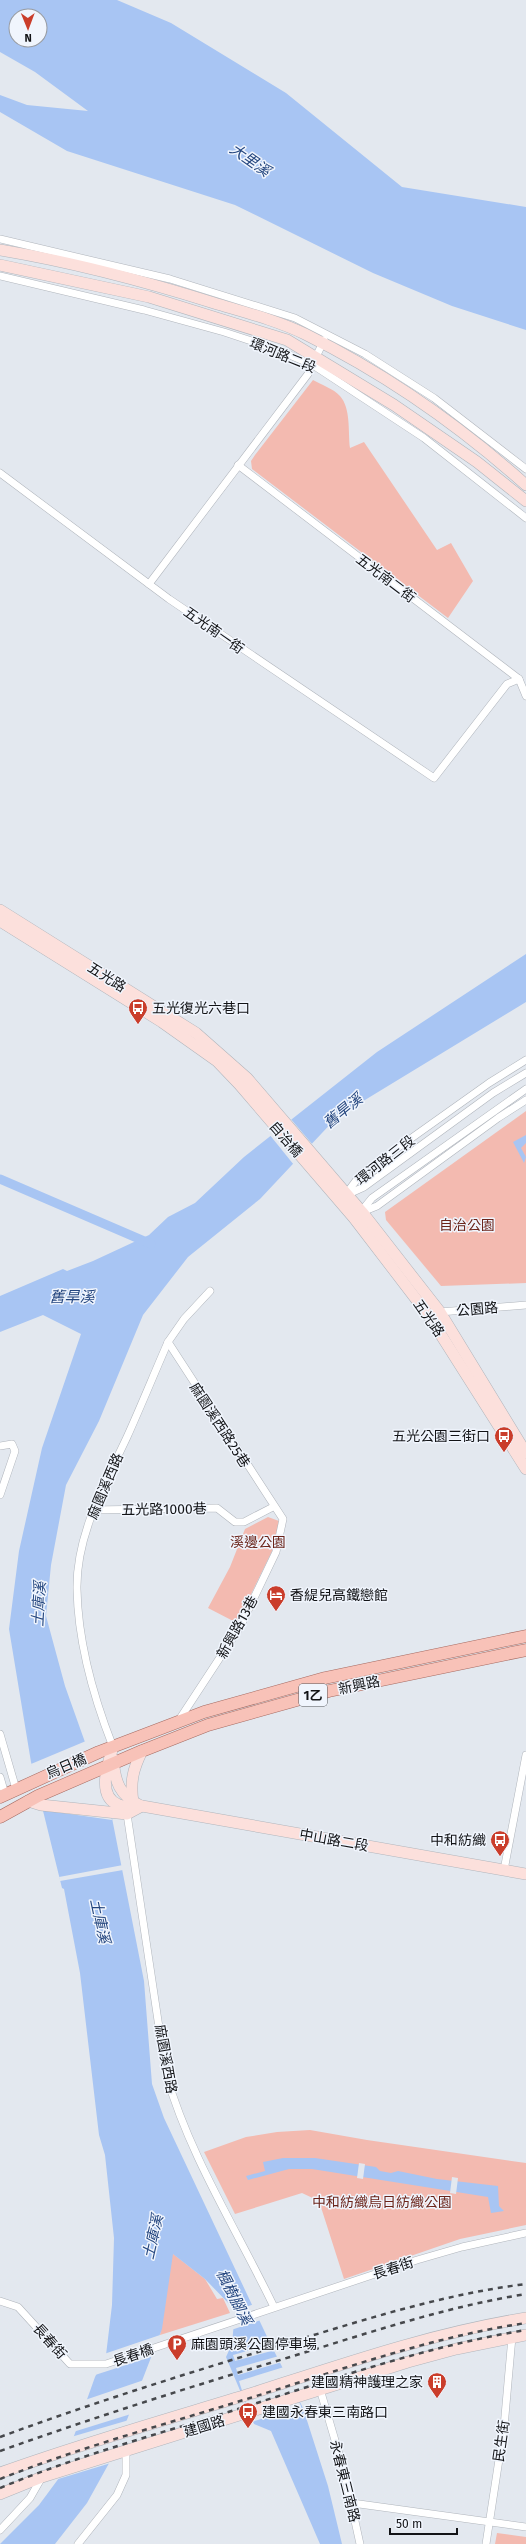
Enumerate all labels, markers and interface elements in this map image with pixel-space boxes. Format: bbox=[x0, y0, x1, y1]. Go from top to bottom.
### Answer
north arrow bbox=[8, 8, 48, 48]
text: N bbox=[24, 31, 32, 44]
water label: 大里溪 bbox=[226, 140, 275, 181]
street label: 環河路二段 bbox=[247, 334, 318, 376]
street label: 五光南二街 bbox=[353, 551, 419, 606]
street label: 五光南一街 bbox=[180, 603, 247, 657]
street label: 五光路 bbox=[84, 959, 129, 996]
bus stop icon: 五光復光六巷口 bbox=[127, 997, 149, 1025]
place label: 五光復光六巷口 bbox=[152, 1000, 250, 1017]
water label: 舊旱溪 bbox=[320, 1089, 368, 1132]
street label: 自治橋 bbox=[265, 1118, 306, 1161]
street label: 環河路三段 bbox=[352, 1132, 418, 1189]
park label: 自治公園 bbox=[439, 1217, 495, 1234]
water label: 舊旱溪 bbox=[49, 1288, 96, 1306]
street label: 五光路 bbox=[410, 1296, 448, 1340]
street label: 公園路 bbox=[455, 1299, 499, 1320]
street label: 麻園溪西路25巷 bbox=[186, 1380, 253, 1471]
bus stop icon: 五光公園三街口 bbox=[493, 1425, 515, 1453]
place label: 五光公園三街口 bbox=[392, 1428, 490, 1445]
street label: 麻園溪西路 bbox=[84, 1451, 127, 1522]
street label: 五光路1000巷 bbox=[121, 1500, 207, 1519]
park label: 溪邊公園 bbox=[230, 1534, 286, 1551]
water label: 土庫溪 bbox=[29, 1579, 49, 1627]
hotel icon: 香緹兒高鐵戀館 bbox=[265, 1584, 287, 1612]
place label: 香緹兒高鐵戀館 bbox=[290, 1587, 388, 1604]
street label: 新興路13巷 bbox=[213, 1593, 262, 1662]
street label: 新興路 bbox=[337, 1673, 381, 1698]
road number: 1乙 bbox=[299, 1684, 327, 1706]
street label: 烏日橋 bbox=[44, 1750, 89, 1782]
street label: 中山路二段 bbox=[298, 1826, 370, 1855]
bus stop icon: 中和紡織 bbox=[489, 1829, 511, 1857]
place label: 中和紡織 bbox=[430, 1832, 486, 1849]
water label: 土庫溪 bbox=[87, 1897, 114, 1947]
street label: 麻園溪西路 bbox=[151, 2023, 180, 2095]
park label: 中和紡織烏日紡織公園 bbox=[312, 2194, 452, 2211]
water label: 土庫溪 bbox=[139, 2211, 167, 2261]
street label: 長春街 bbox=[371, 2254, 416, 2283]
water label: 楓樹腳溪 bbox=[212, 2266, 257, 2330]
street label: 長春街 bbox=[29, 2320, 70, 2363]
parking icon: 麻園頭溪公園停車場 bbox=[166, 2333, 188, 2361]
place label: 麻園頭溪公園停車場 bbox=[191, 2336, 317, 2353]
street label: 長春橋 bbox=[111, 2341, 156, 2370]
building icon: 建國精神護理之家 bbox=[426, 2371, 448, 2399]
place label: 建國精神護理之家 bbox=[311, 2374, 423, 2391]
bus stop icon: 建國永春東三南路口 bbox=[237, 2401, 259, 2429]
place label: 建國永春東三南路口 bbox=[262, 2404, 388, 2421]
street label: 建國路 bbox=[182, 2412, 227, 2441]
street label: 民生街 bbox=[490, 2419, 513, 2463]
street label: 永春東三南路 bbox=[326, 2438, 363, 2524]
scale bar bbox=[390, 2510, 457, 2536]
text: 50 m bbox=[396, 2517, 422, 2531]

